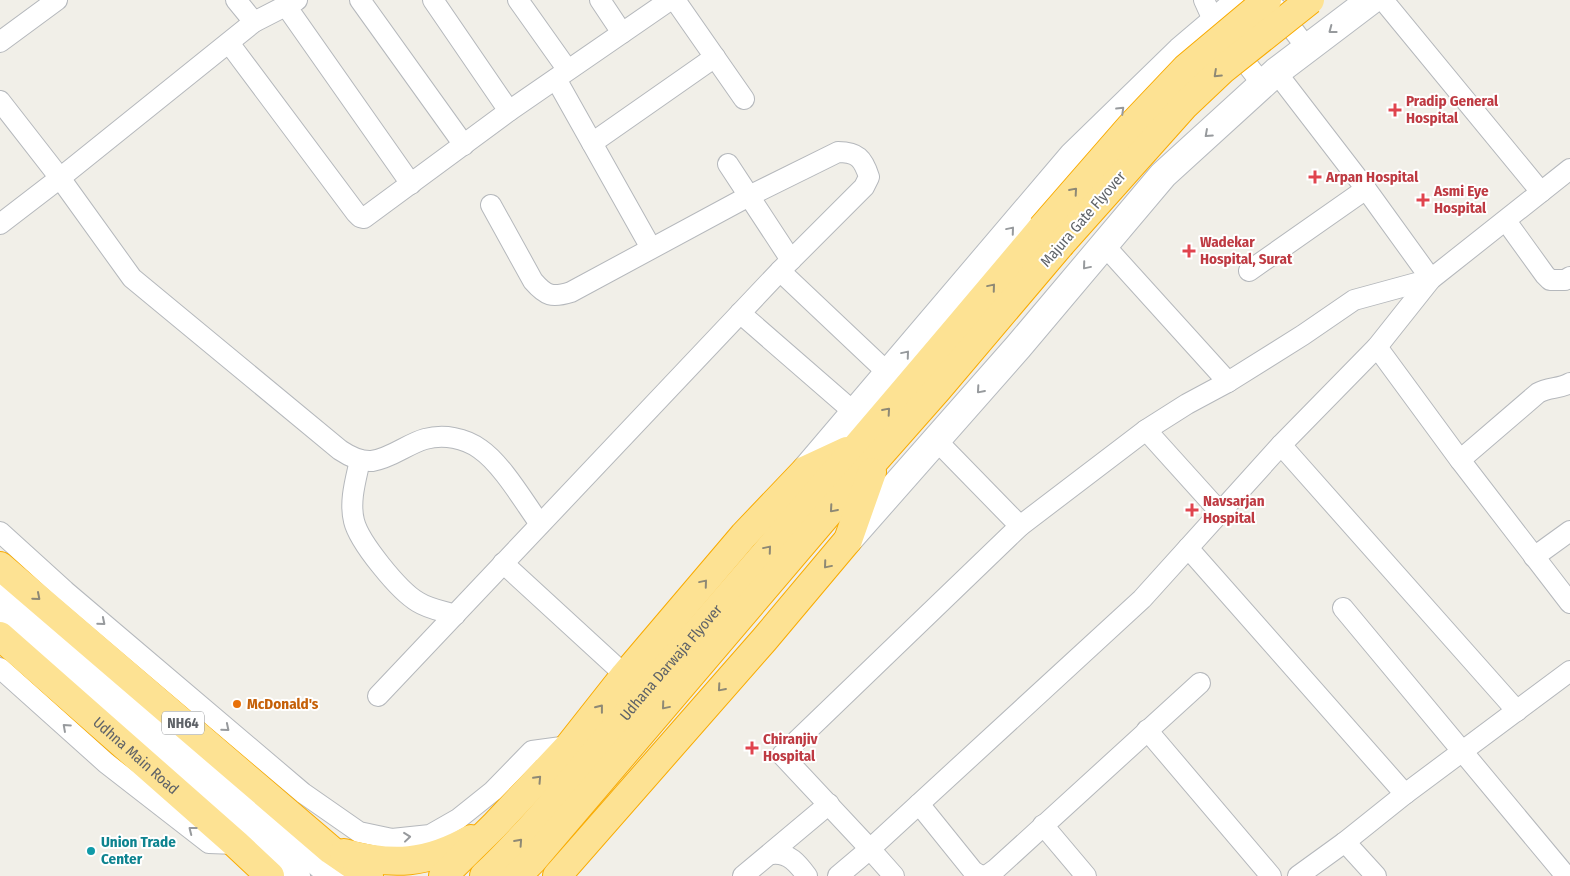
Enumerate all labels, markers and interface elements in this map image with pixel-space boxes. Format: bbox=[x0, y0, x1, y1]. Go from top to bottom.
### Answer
one-way arrow bbox=[1329, 24, 1338, 32]
one-way arrow bbox=[1214, 68, 1223, 77]
place label: Pradip General Hospital bbox=[1406, 92, 1499, 127]
marker: Pradip General Hospital bbox=[1388, 103, 1402, 117]
one-way arrow bbox=[1115, 107, 1124, 116]
one-way arrow bbox=[1204, 128, 1213, 137]
street label: Majura Gate Flyover bbox=[1037, 167, 1130, 270]
place label: Arpan Hospital bbox=[1325, 168, 1419, 186]
marker: Arpan Hospital bbox=[1308, 170, 1322, 184]
place label: Asmi Eye Hospital bbox=[1433, 182, 1489, 217]
one-way arrow bbox=[1068, 188, 1077, 197]
marker: Asmi Eye Hospital bbox=[1416, 193, 1430, 207]
one-way arrow bbox=[1005, 226, 1014, 235]
place label: Wadekar Hospital, Surat bbox=[1200, 233, 1293, 268]
marker: Wadekar Hospital, Surat bbox=[1182, 244, 1196, 258]
one-way arrow bbox=[1083, 261, 1092, 270]
one-way arrow bbox=[987, 284, 995, 293]
one-way arrow bbox=[900, 350, 909, 359]
one-way arrow bbox=[977, 384, 986, 393]
one-way arrow bbox=[881, 407, 890, 416]
place label: Navsarjan Hospital bbox=[1203, 492, 1265, 527]
one-way arrow bbox=[829, 503, 838, 512]
marker: Navsarjan Hospital bbox=[1185, 503, 1199, 517]
one-way arrow bbox=[763, 546, 772, 555]
one-way arrow bbox=[824, 559, 833, 568]
one-way arrow bbox=[698, 580, 706, 589]
one-way arrow bbox=[31, 592, 40, 600]
street label: Udhana Darwaja Flyover bbox=[616, 600, 727, 724]
one-way arrow bbox=[97, 616, 106, 625]
one-way arrow bbox=[718, 683, 727, 692]
place label: McDonald's bbox=[247, 695, 319, 713]
marker: McDonald's bbox=[231, 698, 243, 710]
one-way arrow bbox=[661, 701, 670, 710]
one-way arrow bbox=[594, 705, 602, 714]
road number: NH64 bbox=[162, 711, 204, 734]
street label: Udhna Main Road bbox=[89, 713, 182, 798]
one-way arrow bbox=[220, 722, 229, 730]
one-way arrow bbox=[62, 724, 71, 733]
place label: Chiranjiv Hospital bbox=[763, 730, 819, 765]
marker: Chiranjiv Hospital bbox=[745, 741, 759, 755]
one-way arrow bbox=[532, 776, 541, 785]
one-way arrow bbox=[189, 827, 198, 835]
one-way arrow bbox=[404, 832, 412, 843]
place label: Union Trade Center bbox=[101, 833, 176, 868]
one-way arrow bbox=[513, 838, 522, 847]
marker: Union Trade Center bbox=[85, 845, 97, 857]

